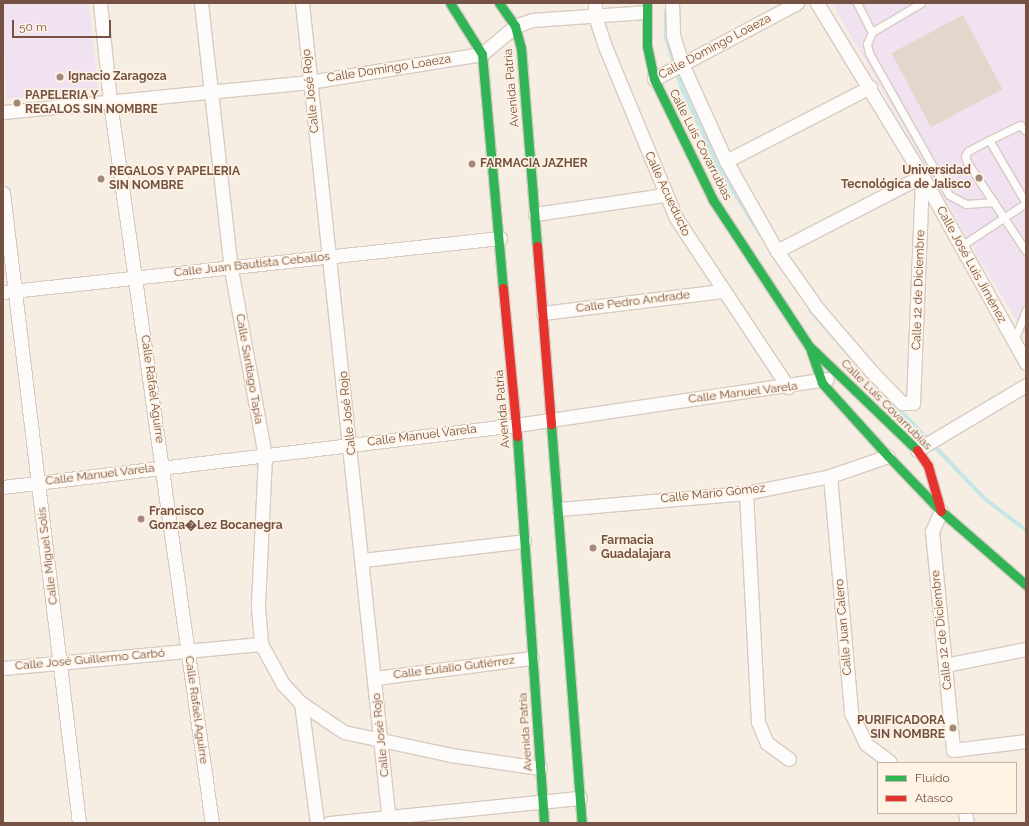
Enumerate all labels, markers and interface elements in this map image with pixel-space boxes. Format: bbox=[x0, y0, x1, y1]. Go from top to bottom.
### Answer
street label: Calle Domingo Loaeza bbox=[656, 11, 774, 83]
scale bar bbox=[14, 12, 113, 38]
text: 50 m bbox=[19, 20, 47, 34]
street label: Calle José Rojo bbox=[299, 48, 323, 134]
street label: Avenida Patria bbox=[501, 48, 523, 128]
street label: Calle Domingo Loaeza bbox=[326, 52, 452, 86]
place label: Ignacio Zaragoza bbox=[68, 70, 167, 84]
marker: Ignacio Zaragoza bbox=[55, 72, 65, 82]
street label: Calle Luis Covarrubias bbox=[666, 87, 734, 203]
place label: PAPELERIA Y REGALOS SIN NOMBRE bbox=[25, 89, 158, 117]
marker: PAPELERIA Y REGALOS SIN NOMBRE bbox=[12, 98, 22, 108]
street label: Calle Acueducto bbox=[641, 149, 693, 239]
place label: FARMACIA JAZHER bbox=[480, 157, 588, 171]
marker: FARMACIA JAZHER bbox=[467, 159, 477, 169]
place label: Universidad Tecnológica de Jalisco bbox=[841, 164, 971, 192]
place label: REGALOS Y PAPELERIA SIN NOMBRE bbox=[109, 165, 241, 193]
marker: Universidad Tecnológica de Jalisco bbox=[974, 173, 984, 183]
marker: REGALOS Y PAPELERIA SIN NOMBRE bbox=[96, 174, 106, 184]
street label: Calle José Luis Jiménez bbox=[933, 204, 1009, 326]
street label: Calle 12 de Diciembre bbox=[910, 230, 928, 350]
street label: Calle Juan Bautista Ceballos bbox=[173, 250, 331, 280]
street label: Calle Pedro Andrade bbox=[575, 288, 691, 316]
street label: Calle Santiago Tapia bbox=[232, 313, 266, 425]
street label: Calle Rafaél Aguirre bbox=[137, 334, 167, 444]
street label: Calle Luis Covarrubias bbox=[837, 356, 935, 454]
street label: Avenida Patria bbox=[492, 369, 514, 449]
street label: Calle José Rojo bbox=[336, 370, 360, 456]
street label: Calle Manuel Varela bbox=[687, 379, 799, 407]
street label: Calle Manuel Varela bbox=[366, 422, 478, 450]
street label: Calle Manuel Varela bbox=[44, 461, 156, 489]
street label: Calle Mario Gómez bbox=[660, 481, 766, 507]
place label: Francisco Gonza�Lez Bocanegra bbox=[149, 505, 283, 533]
street label: Calle Miguel Solís bbox=[35, 506, 61, 606]
marker: Francisco Gonza�Lez Bocanegra bbox=[136, 514, 146, 524]
place label: Farmacia Guadalajara bbox=[601, 534, 671, 562]
marker: Farmacia Guadalajara bbox=[588, 543, 598, 553]
street label: Calle 12 de Diciembre bbox=[929, 569, 955, 691]
street label: Calle Juan Calero bbox=[833, 578, 855, 676]
street label: Calle José Guillermo Carbó bbox=[14, 646, 166, 674]
street label: Calle Eulalio Gutiérrez bbox=[393, 653, 515, 683]
street label: Calle Rafaél Aguirre bbox=[181, 655, 211, 765]
street label: Calle José Rojo bbox=[369, 692, 393, 778]
street label: Avenida Patria bbox=[516, 692, 536, 772]
place label: PURIFICADORA SIN NOMBRE bbox=[857, 714, 945, 742]
marker: PURIFICADORA SIN NOMBRE bbox=[948, 723, 958, 733]
legend bbox=[877, 762, 1017, 814]
text: Fluido bbox=[915, 771, 950, 785]
text: Atasco bbox=[915, 791, 953, 805]

